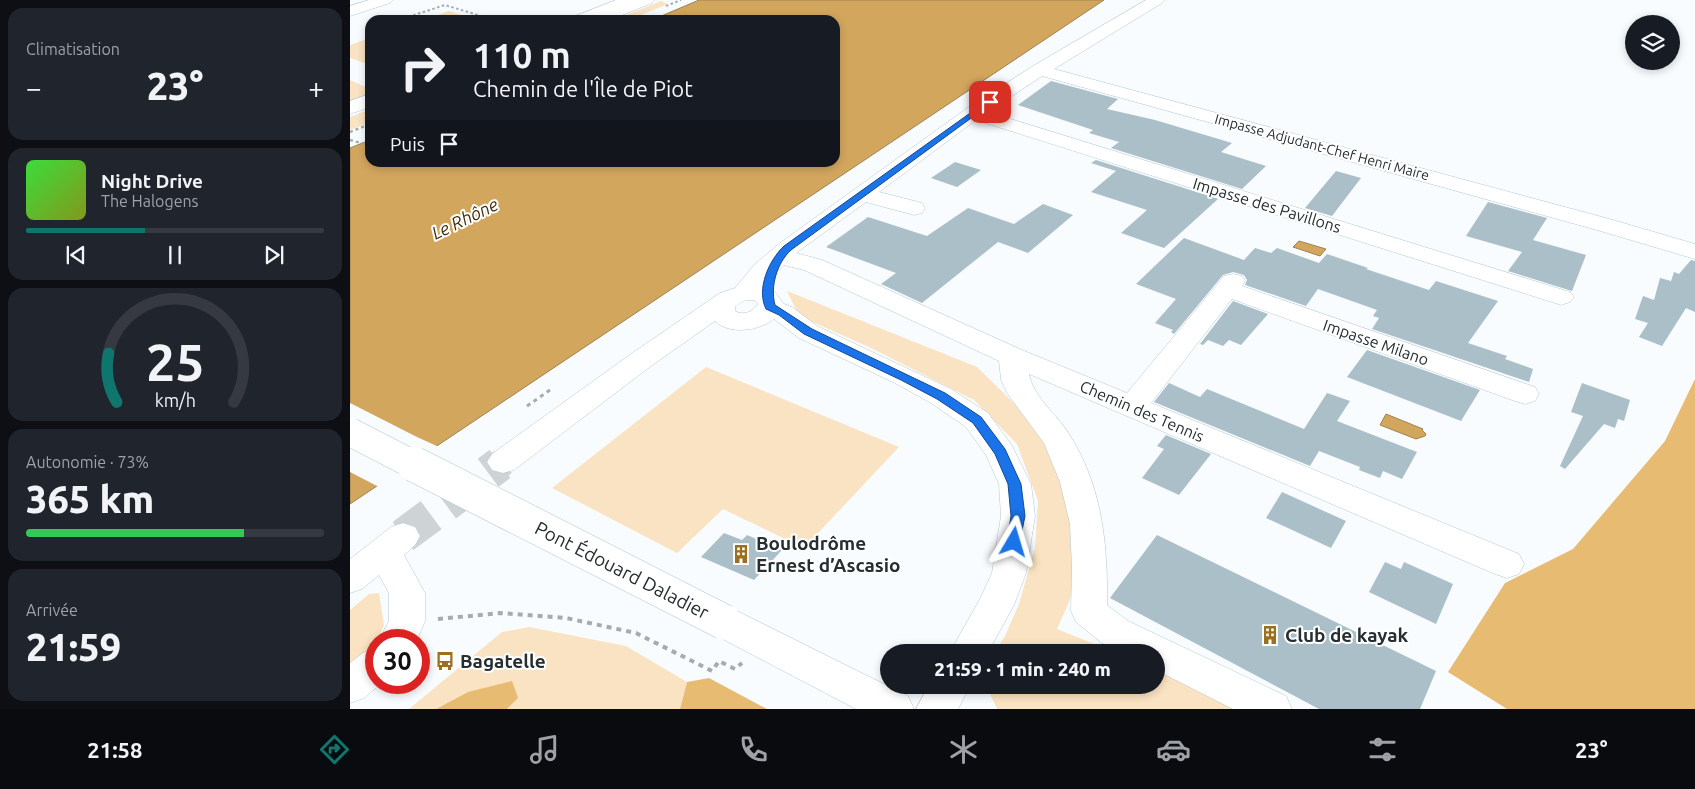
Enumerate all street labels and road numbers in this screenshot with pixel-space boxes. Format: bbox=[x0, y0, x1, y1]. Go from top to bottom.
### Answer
street label: Impasse Adjudant-Chef Henri Maire bbox=[1213, 111, 1431, 183]
street label: Impasse des Pavillons bbox=[1191, 174, 1343, 236]
street label: Impasse Milano bbox=[1321, 315, 1431, 369]
street label: Chemin des Tennis bbox=[1077, 377, 1207, 445]
street label: Pont Édouard Daladier bbox=[531, 517, 713, 623]

